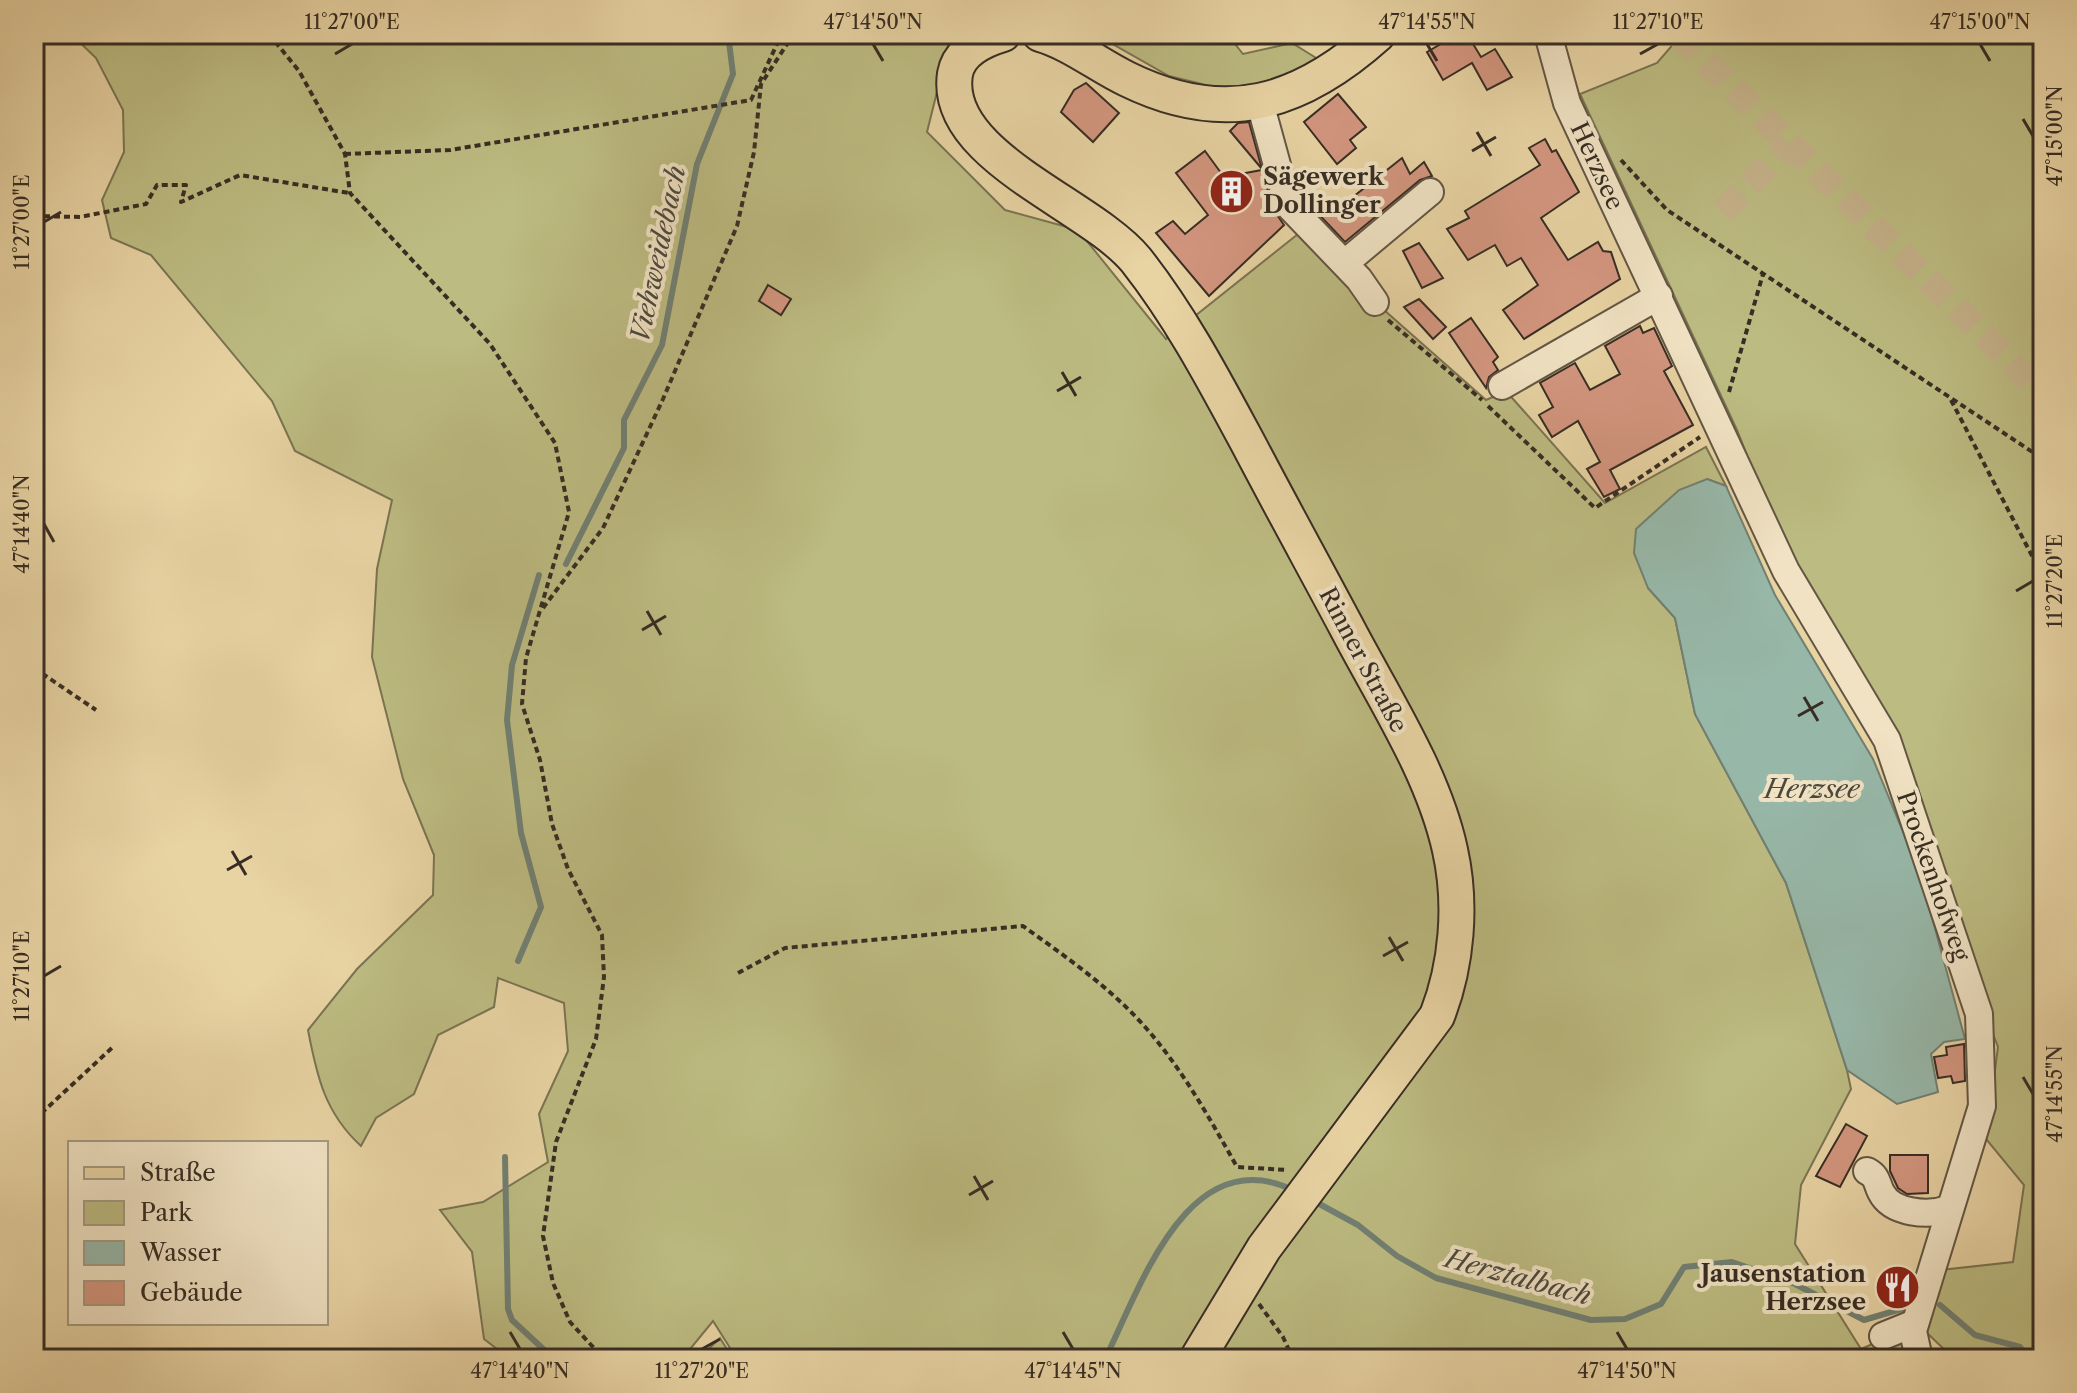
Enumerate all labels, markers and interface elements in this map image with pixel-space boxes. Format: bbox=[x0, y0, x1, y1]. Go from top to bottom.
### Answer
text: 11°27'00"E bbox=[304, 10, 400, 34]
text: 47°14'50"N bbox=[823, 10, 923, 34]
text: 47°14'55"N bbox=[1378, 10, 1476, 34]
text: 11°27'10"E bbox=[1612, 10, 1704, 34]
text: 47°15'00"N bbox=[1930, 10, 2030, 34]
text: 47°15'00"N bbox=[2043, 86, 2067, 186]
street label: Herzsee bbox=[1565, 117, 1630, 214]
place label: Sägewerk Dollinger bbox=[1263, 162, 1385, 219]
water label: Viehweidebach bbox=[624, 163, 692, 345]
building icon: Sägewerk Dollinger bbox=[1208, 167, 1256, 215]
text: 11°27'00"E bbox=[10, 174, 34, 270]
text: 47°14'40"N bbox=[10, 474, 34, 574]
text: 11°27'20"E bbox=[2043, 534, 2067, 628]
street label: Rinner Straße bbox=[1313, 582, 1414, 737]
water label: Herzsee bbox=[1762, 773, 1861, 805]
street label: Prockenhofweg bbox=[1891, 787, 1976, 965]
text: 11°27'10"E bbox=[10, 930, 34, 1022]
text: 47°14'55"N bbox=[2043, 1045, 2067, 1143]
legend bbox=[68, 1141, 328, 1325]
text: Straße bbox=[140, 1158, 216, 1187]
text: Park bbox=[140, 1198, 193, 1227]
text: Wasser bbox=[139, 1238, 221, 1267]
water label: Herztalbach bbox=[1440, 1242, 1594, 1312]
place label: Jausenstation Herzsee bbox=[1697, 1259, 1867, 1316]
restaurant icon: Jausenstation Herzsee bbox=[1873, 1264, 1921, 1312]
text: Gebäude bbox=[140, 1278, 243, 1307]
text: 47°14'40"N bbox=[470, 1359, 570, 1383]
text: 11°27'20"E bbox=[655, 1359, 749, 1383]
text: 47°14'45"N bbox=[1024, 1359, 1122, 1383]
text: 47°14'50"N bbox=[1577, 1359, 1677, 1383]

